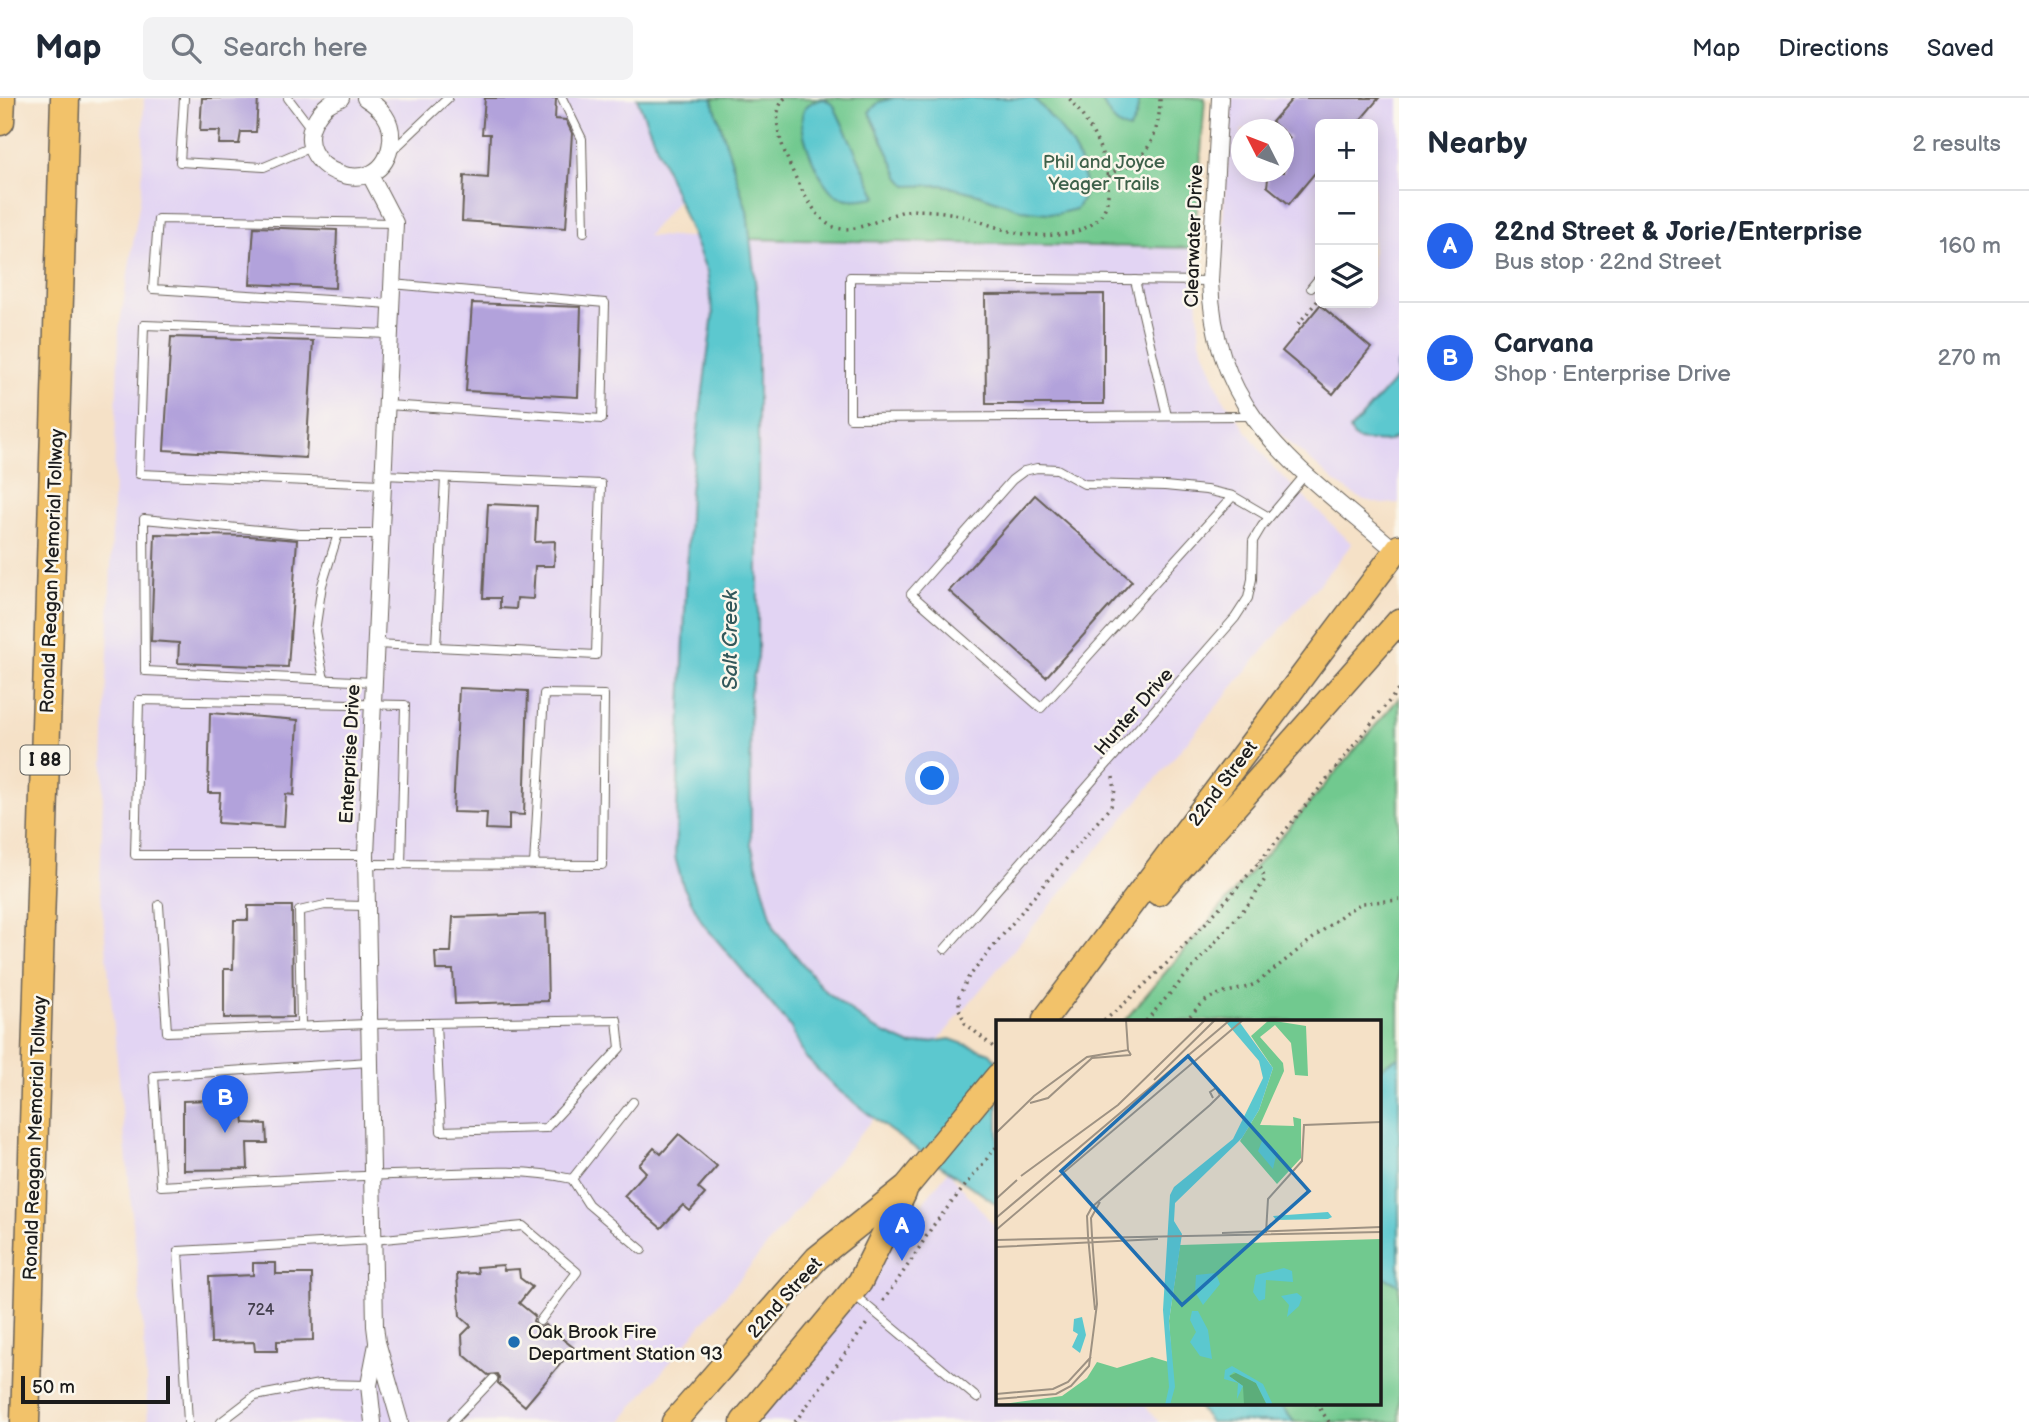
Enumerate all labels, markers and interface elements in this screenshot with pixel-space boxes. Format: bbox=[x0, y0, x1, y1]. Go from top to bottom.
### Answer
search box bbox=[143, 17, 633, 80]
text: Map bbox=[35, 28, 101, 68]
icon: search bbox=[167, 29, 205, 67]
text: Search here bbox=[223, 33, 367, 64]
text: Map bbox=[1692, 34, 1740, 63]
text: Directions bbox=[1778, 34, 1889, 63]
text: Saved bbox=[1927, 34, 1994, 63]
north arrow bbox=[1231, 119, 1294, 182]
map controls bbox=[1315, 119, 1378, 308]
button: + bbox=[1315, 119, 1378, 182]
text: Nearby bbox=[1427, 126, 1527, 162]
text: 2 results bbox=[1912, 130, 2001, 158]
park label: Phil and Joyce Yeager Trails bbox=[1043, 151, 1165, 196]
street label: Clearwater Drive bbox=[1181, 164, 1208, 308]
button: − bbox=[1315, 182, 1378, 245]
text: 22nd Street & Jorie/Enterprise bbox=[1494, 217, 1862, 248]
text: A bbox=[1443, 232, 1457, 260]
text: 160 m bbox=[1939, 232, 2001, 260]
button: layers bbox=[1315, 245, 1378, 308]
text: Bus stop · 22nd Street bbox=[1494, 248, 1722, 276]
text: Carvana bbox=[1494, 329, 1594, 360]
text: B bbox=[1442, 344, 1458, 372]
text: 270 m bbox=[1937, 344, 2001, 372]
text: Shop · Enterprise Drive bbox=[1494, 360, 1731, 388]
street label: Ronald Reagan Memorial Tollway bbox=[36, 428, 69, 714]
water label: Salt Creek bbox=[718, 590, 743, 690]
street label: Hunter Drive bbox=[1090, 664, 1178, 760]
street label: Enterprise Drive bbox=[335, 684, 366, 824]
street label: 22nd Street bbox=[1184, 737, 1263, 831]
road number: I 88 bbox=[20, 746, 70, 774]
your location bbox=[915, 761, 949, 795]
street label: Ronald Reagan Memorial Tollway bbox=[19, 995, 52, 1281]
inset map bbox=[996, 1020, 1381, 1404]
pin: B bbox=[202, 1075, 248, 1133]
pin: A bbox=[879, 1203, 925, 1261]
street label: 22nd Street bbox=[743, 1253, 828, 1343]
house number: 724 bbox=[248, 1301, 275, 1320]
place label: Oak Brook Fire Department Station 93 bbox=[528, 1321, 723, 1366]
marker: Oak Brook Fire Department Station 93 bbox=[506, 1334, 522, 1350]
scale bar bbox=[21, 1373, 170, 1405]
text: 50 m bbox=[32, 1376, 75, 1399]

